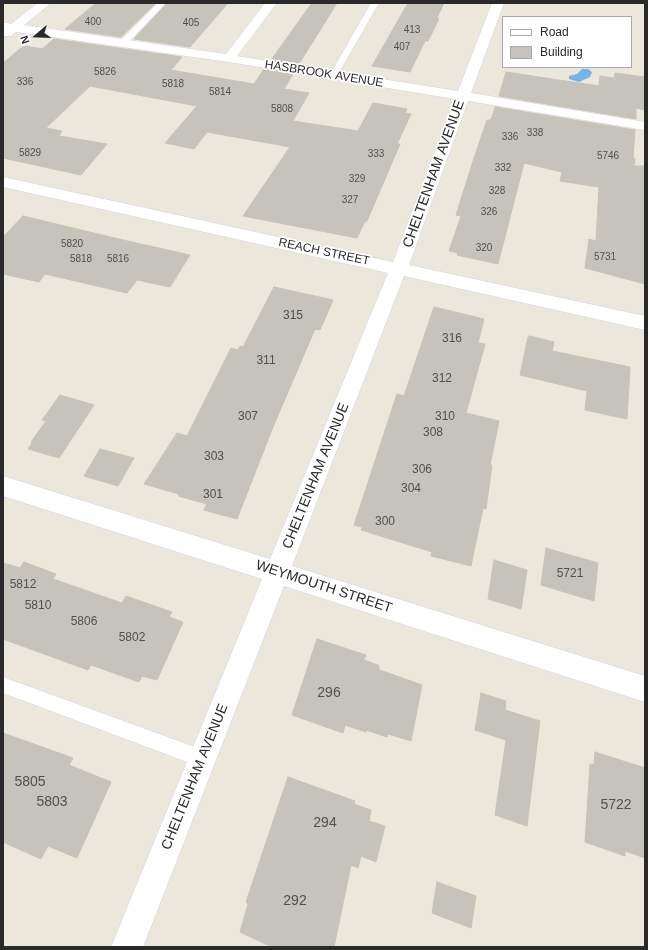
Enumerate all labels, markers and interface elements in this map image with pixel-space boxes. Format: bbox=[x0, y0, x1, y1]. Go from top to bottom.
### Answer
north arrow bbox=[16, 16, 56, 56]
house number: 400 bbox=[85, 16, 101, 28]
legend bbox=[502, 16, 632, 68]
house number: 405 bbox=[183, 17, 199, 29]
house number: 413 bbox=[404, 24, 420, 36]
text: Road bbox=[540, 25, 569, 39]
text: N bbox=[18, 34, 32, 46]
house number: 407 bbox=[394, 41, 410, 53]
text: Building bbox=[540, 45, 583, 59]
street label: HASBROOK AVENUE bbox=[264, 58, 384, 90]
house number: 5826 bbox=[94, 66, 116, 78]
house number: 336 bbox=[17, 76, 33, 88]
house number: 5818 bbox=[162, 78, 184, 90]
house number: 5814 bbox=[209, 86, 231, 98]
street label: CHELTENHAM AVENUE bbox=[399, 98, 469, 250]
house number: 5808 bbox=[271, 103, 293, 115]
house number: 338 bbox=[527, 127, 543, 139]
house number: 336 bbox=[502, 131, 518, 143]
house number: 5829 bbox=[19, 147, 41, 159]
house number: 333 bbox=[368, 148, 384, 160]
house number: 5746 bbox=[597, 150, 619, 162]
house number: 332 bbox=[495, 162, 511, 174]
house number: 329 bbox=[349, 173, 365, 185]
house number: 328 bbox=[489, 185, 505, 197]
house number: 327 bbox=[342, 194, 358, 206]
house number: 326 bbox=[481, 206, 497, 218]
street label: REACH STREET bbox=[277, 235, 371, 269]
house number: 5820 bbox=[61, 238, 83, 250]
house number: 320 bbox=[476, 242, 492, 254]
house number: 5731 bbox=[594, 251, 616, 263]
house number: 5818 bbox=[70, 253, 92, 265]
house number: 5816 bbox=[107, 253, 129, 265]
house number: 315 bbox=[283, 309, 303, 323]
house number: 316 bbox=[442, 332, 462, 346]
house number: 311 bbox=[256, 354, 276, 368]
house number: 312 bbox=[432, 372, 452, 386]
street label: CHELTENHAM AVENUE bbox=[279, 401, 353, 551]
house number: 307 bbox=[238, 410, 258, 424]
house number: 310 bbox=[435, 410, 455, 424]
house number: 308 bbox=[423, 426, 443, 440]
house number: 303 bbox=[204, 450, 224, 464]
house number: 306 bbox=[412, 463, 432, 477]
house number: 304 bbox=[401, 482, 421, 496]
house number: 301 bbox=[203, 488, 223, 502]
house number: 300 bbox=[375, 515, 395, 529]
street label: WEYMOUTH STREET bbox=[254, 557, 394, 617]
house number: 5721 bbox=[557, 567, 583, 581]
house number: 5812 bbox=[10, 578, 36, 592]
house number: 5810 bbox=[25, 599, 51, 613]
house number: 5806 bbox=[71, 615, 97, 629]
house number: 5802 bbox=[119, 631, 145, 645]
house number: 296 bbox=[317, 685, 341, 701]
street label: CHELTENHAM AVENUE bbox=[158, 702, 232, 852]
house number: 5805 bbox=[14, 774, 46, 790]
house number: 5803 bbox=[36, 794, 68, 810]
house number: 5722 bbox=[600, 797, 632, 813]
house number: 294 bbox=[313, 815, 337, 831]
house number: 292 bbox=[283, 893, 307, 909]

